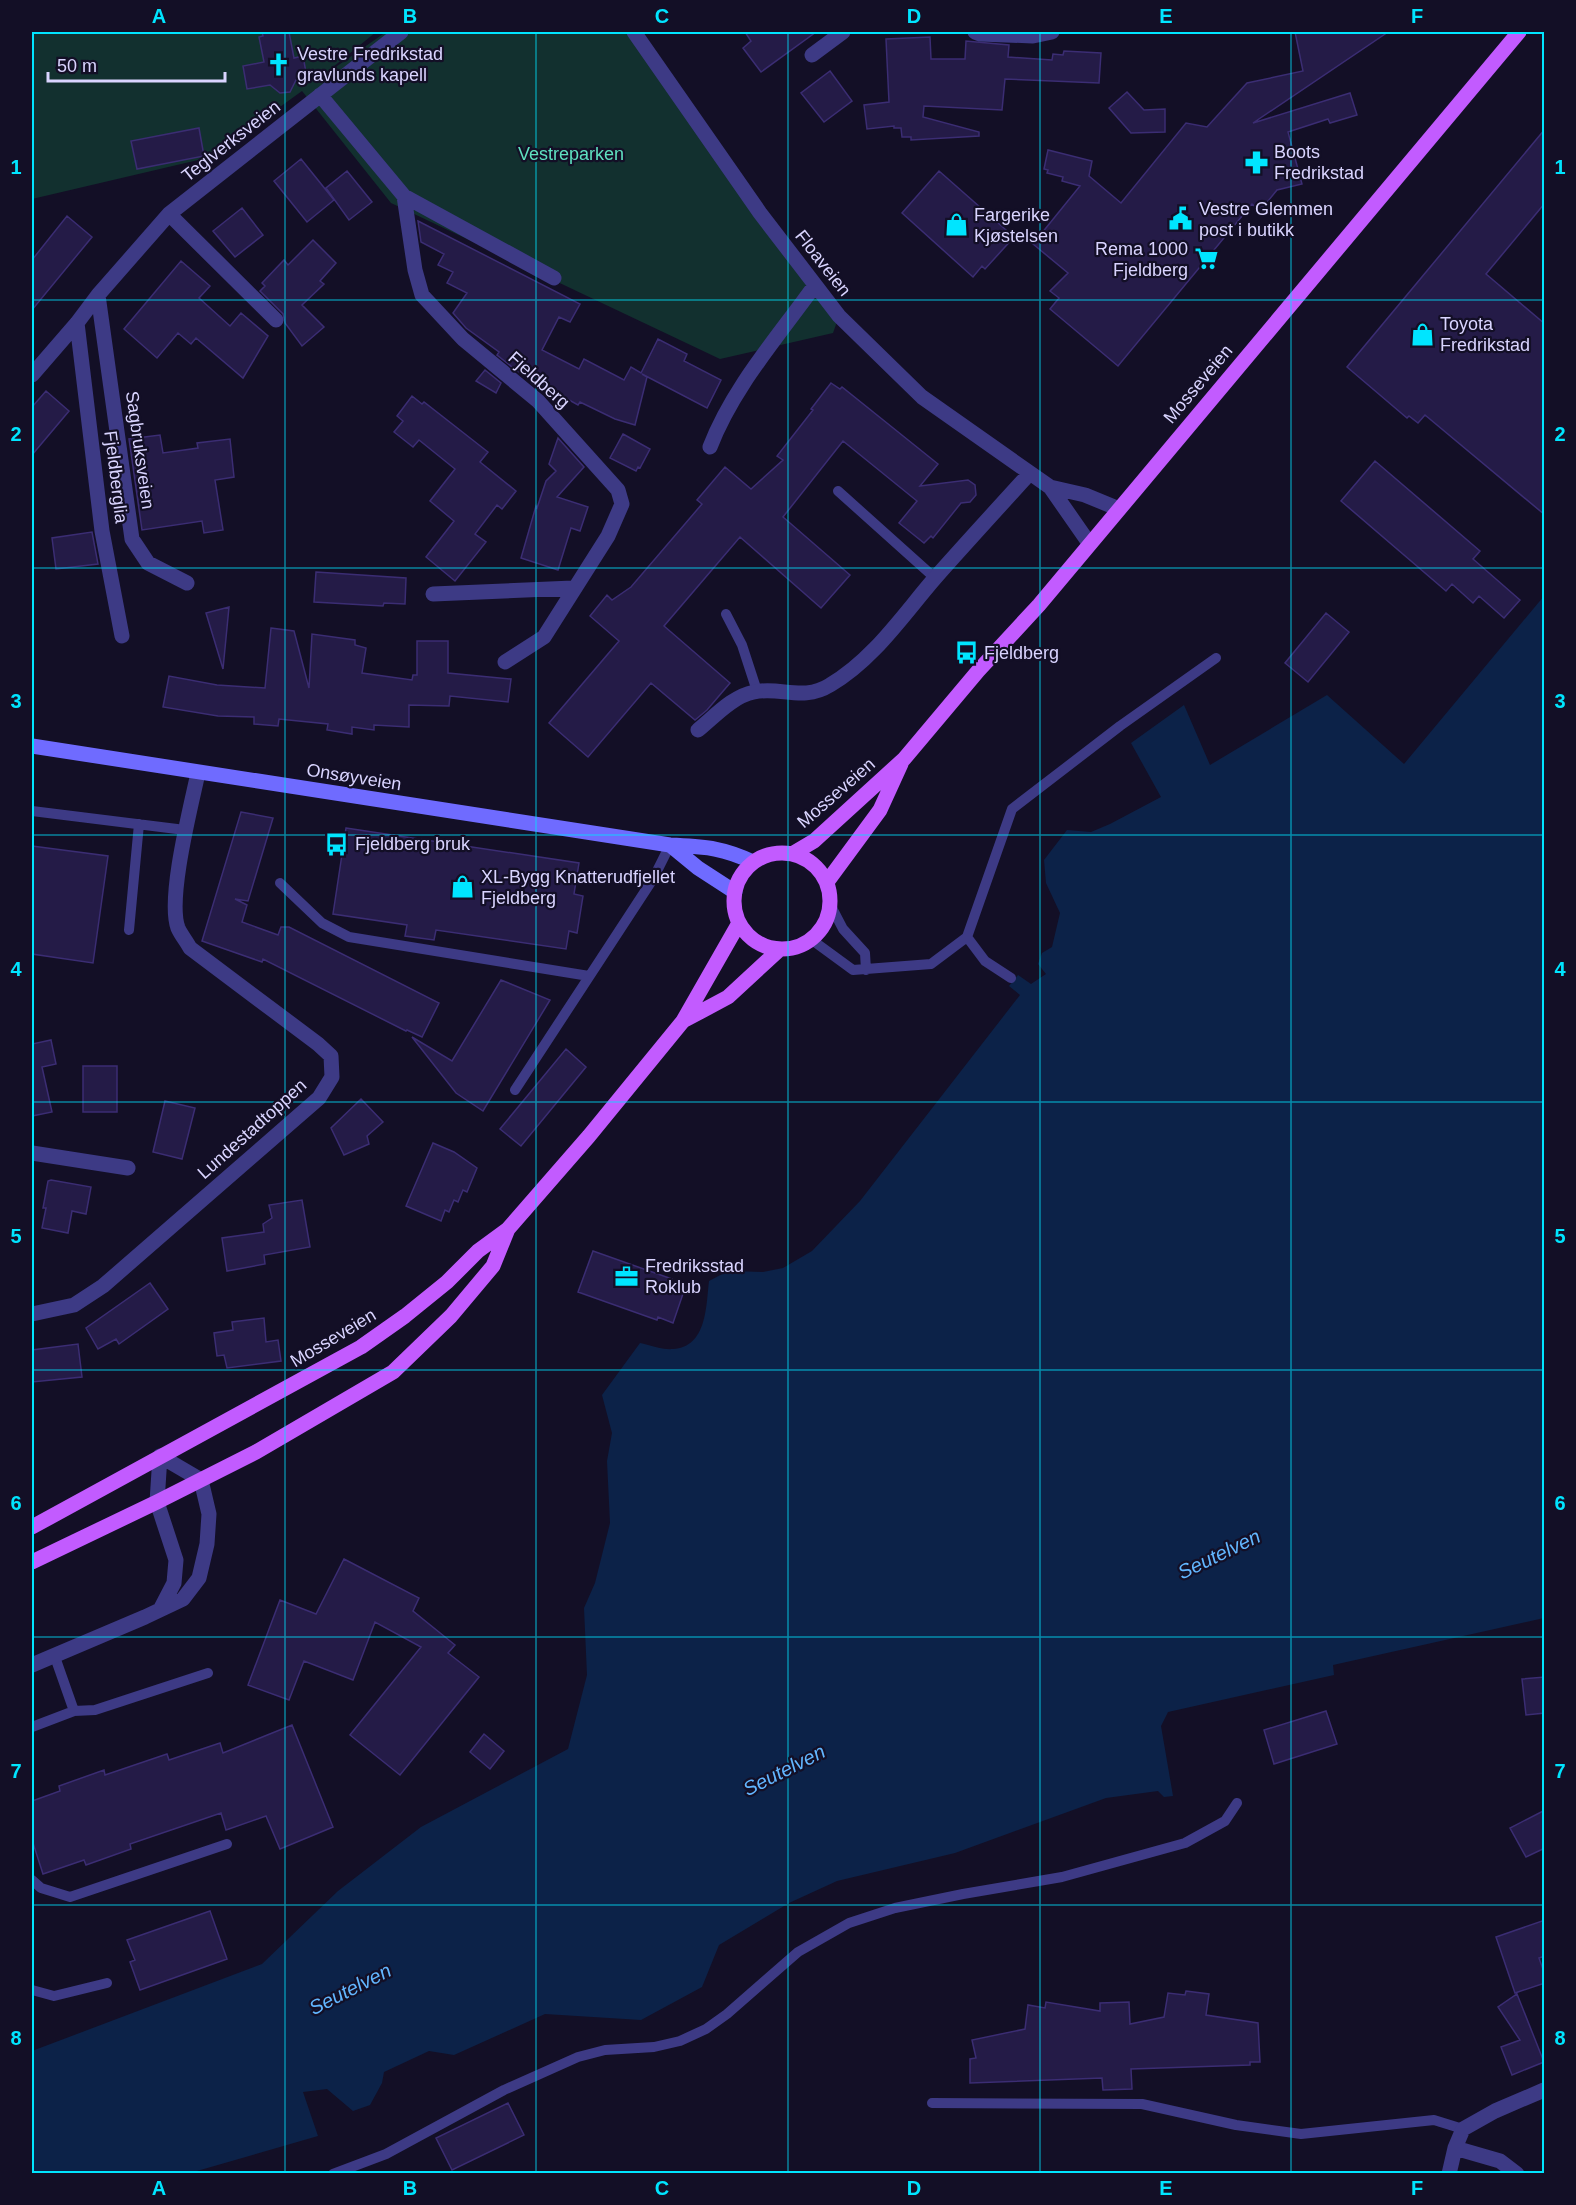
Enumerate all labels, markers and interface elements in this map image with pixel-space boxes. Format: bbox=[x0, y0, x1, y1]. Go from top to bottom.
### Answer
text: A bbox=[152, 5, 166, 27]
text: B bbox=[403, 5, 417, 27]
text: C bbox=[655, 5, 669, 27]
text: D bbox=[907, 5, 921, 27]
text: E bbox=[1159, 5, 1173, 27]
text: F bbox=[1411, 5, 1423, 27]
place label: Vestre Fredrikstad gravlunds kapell bbox=[297, 44, 443, 85]
scale bar bbox=[48, 45, 225, 83]
church icon: Vestre Fredrikstad gravlunds kapell bbox=[266, 51, 292, 77]
text: 50 m bbox=[57, 56, 97, 76]
street label: Teglverksveien bbox=[178, 96, 284, 186]
place label: Boots Fredrikstad bbox=[1274, 142, 1364, 183]
park label: Vestreparken bbox=[518, 144, 624, 164]
pharmacy icon: Boots Fredrikstad bbox=[1243, 149, 1269, 175]
text: 1 bbox=[10, 156, 22, 178]
text: 1 bbox=[1554, 156, 1566, 178]
place label: Vestre Glemmen post i butikk bbox=[1199, 199, 1333, 240]
place label: Fargerike Kjøstelsen bbox=[974, 205, 1058, 246]
public building icon: Vestre Glemmen post i butikk bbox=[1168, 206, 1194, 232]
shop icon: Fargerike Kjøstelsen bbox=[943, 212, 969, 238]
street label: Floaveien bbox=[791, 226, 855, 300]
place label: Rema 1000 Fjeldberg bbox=[1095, 239, 1188, 280]
supermarket icon: Rema 1000 Fjeldberg bbox=[1193, 246, 1219, 272]
place label: Toyota Fredrikstad bbox=[1440, 314, 1530, 355]
shop icon: Toyota Fredrikstad bbox=[1409, 321, 1435, 347]
street label: Mosseveien bbox=[1159, 341, 1237, 427]
street label: Fjeldberg bbox=[504, 347, 574, 413]
street label: Sagbruksveien bbox=[122, 390, 158, 510]
text: 2 bbox=[10, 423, 22, 445]
text: 2 bbox=[1554, 423, 1566, 445]
street label: Fjeldberglia bbox=[100, 430, 132, 525]
bus stop icon: Fjeldberg bbox=[953, 640, 979, 666]
place label: Fjeldberg bbox=[984, 643, 1059, 663]
text: 3 bbox=[10, 690, 22, 712]
text: 3 bbox=[1554, 690, 1566, 712]
street label: Mosseveien bbox=[793, 754, 879, 832]
street label: Onsøyveien bbox=[305, 760, 403, 794]
bus stop icon: Fjeldberg bruk bbox=[324, 831, 350, 857]
place label: Fjeldberg bruk bbox=[355, 834, 471, 854]
place label: XL-Bygg Knatterudfjellet Fjeldberg bbox=[481, 867, 675, 908]
shop icon: XL-Bygg Knatterudfjellet Fjeldberg bbox=[450, 874, 476, 900]
text: 4 bbox=[10, 958, 22, 980]
text: 4 bbox=[1554, 958, 1566, 980]
street label: Lundestadtoppen bbox=[194, 1075, 310, 1183]
text: 5 bbox=[10, 1225, 22, 1247]
text: 5 bbox=[1554, 1225, 1566, 1247]
place label: Fredriksstad Roklub bbox=[645, 1256, 744, 1297]
office icon: Fredriksstad Roklub bbox=[614, 1263, 640, 1289]
street label: Mosseveien bbox=[287, 1305, 379, 1371]
text: 6 bbox=[10, 1492, 22, 1514]
text: 6 bbox=[1554, 1492, 1566, 1514]
water label: Seutelven bbox=[1174, 1525, 1264, 1583]
water label: Seutelven bbox=[739, 1740, 829, 1800]
text: 7 bbox=[10, 1760, 22, 1782]
text: 7 bbox=[1554, 1760, 1566, 1782]
water label: Seutelven bbox=[305, 1959, 395, 2019]
text: 8 bbox=[10, 2027, 22, 2049]
text: 8 bbox=[1554, 2027, 1566, 2049]
text: A bbox=[152, 2177, 166, 2199]
text: B bbox=[403, 2177, 417, 2199]
text: C bbox=[655, 2177, 669, 2199]
text: D bbox=[907, 2177, 921, 2199]
text: E bbox=[1159, 2177, 1173, 2199]
text: F bbox=[1411, 2177, 1423, 2199]

